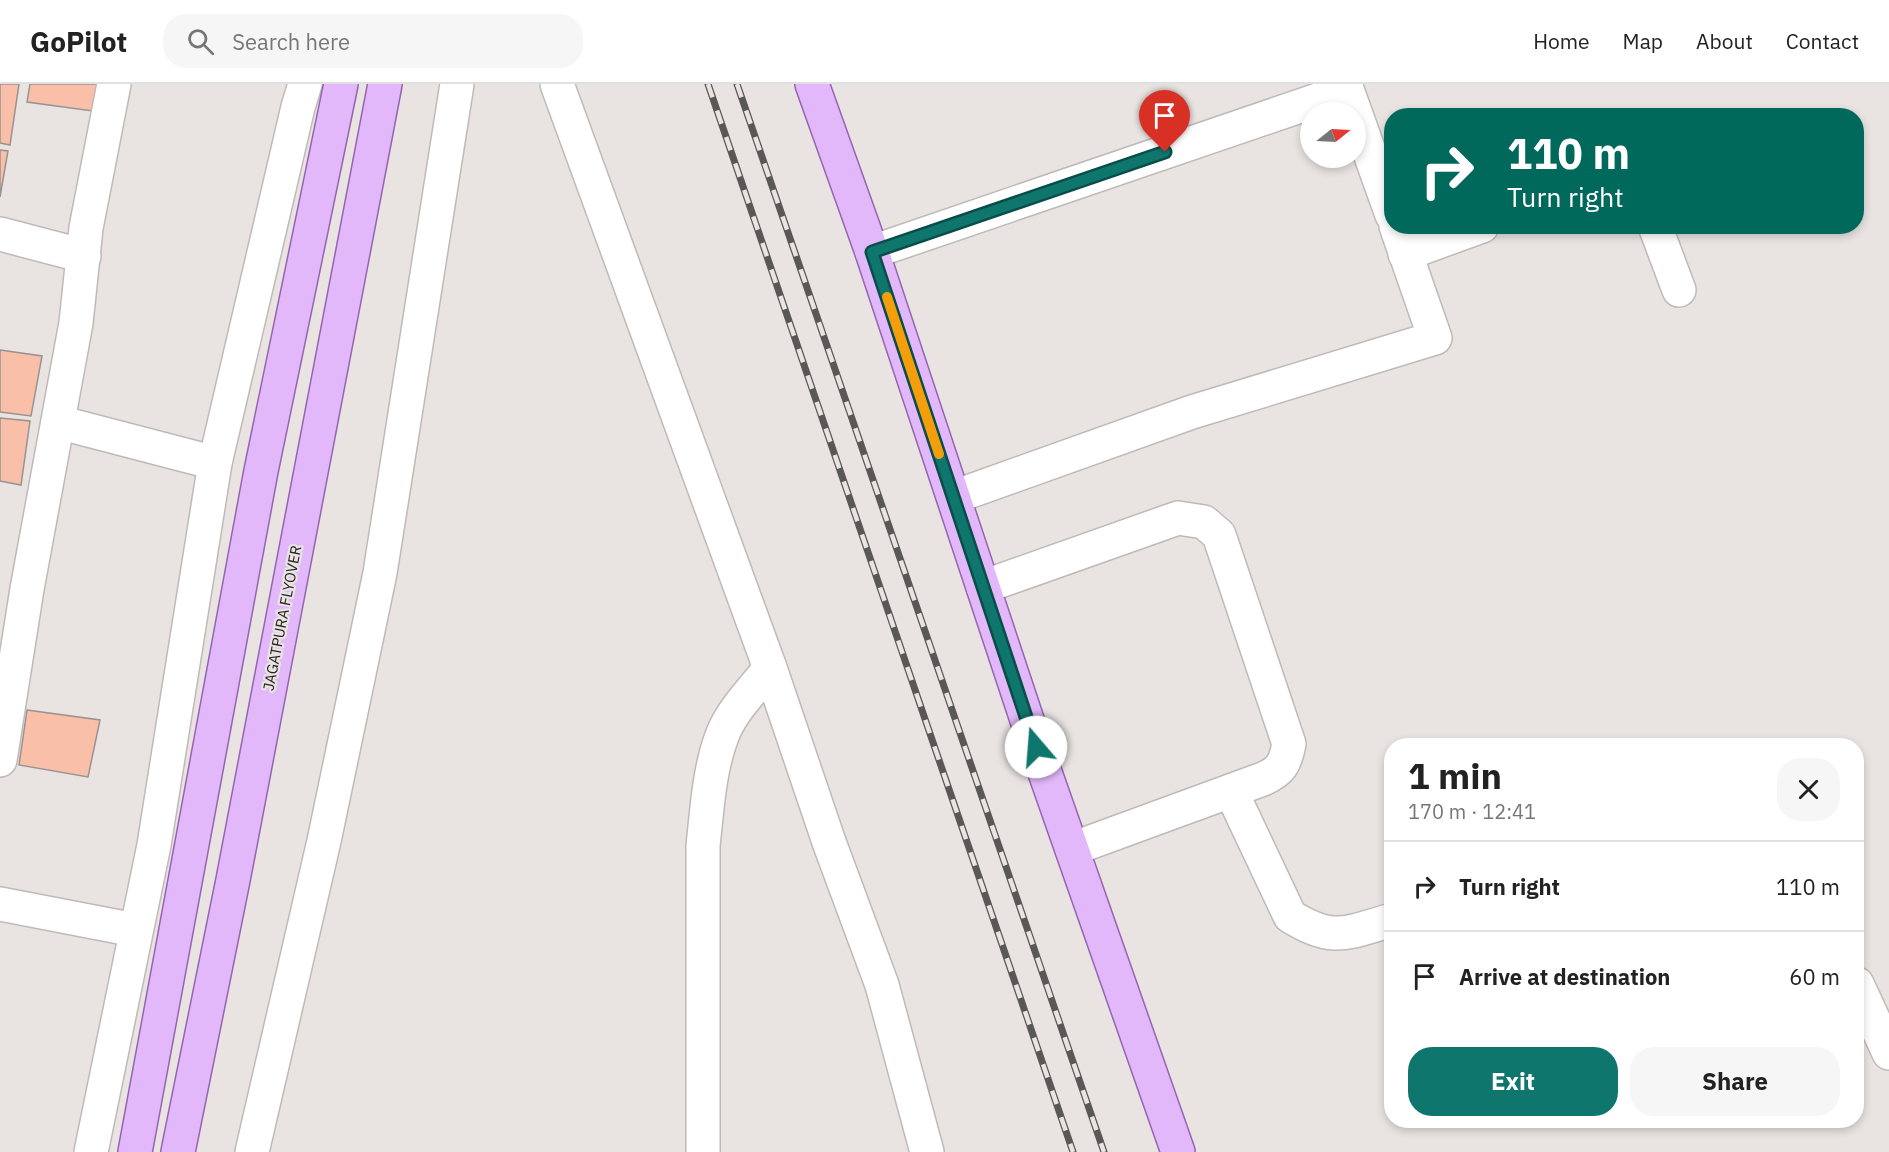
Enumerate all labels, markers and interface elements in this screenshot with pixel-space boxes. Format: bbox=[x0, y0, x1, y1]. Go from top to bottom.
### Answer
search box bbox=[163, 14, 583, 68]
text: GoPilot bbox=[30, 23, 127, 60]
icon: search bbox=[184, 25, 217, 58]
text: Search here bbox=[232, 27, 350, 56]
text: Home bbox=[1533, 27, 1590, 55]
text: Map bbox=[1623, 27, 1663, 55]
text: About bbox=[1696, 27, 1753, 55]
text: Contact bbox=[1786, 27, 1859, 55]
pin bbox=[1139, 90, 1190, 152]
icon: arrive bbox=[1148, 99, 1181, 132]
north arrow bbox=[1300, 102, 1366, 168]
map controls bbox=[1300, 102, 1366, 168]
text: 110 m bbox=[1507, 126, 1630, 181]
icon: right bbox=[1408, 132, 1486, 210]
text: Turn right bbox=[1507, 179, 1624, 214]
street label: JAGATPURA FLYOVER bbox=[259, 544, 305, 692]
position arrow bbox=[1004, 715, 1068, 779]
text: 1 min bbox=[1408, 752, 1502, 799]
button: close bbox=[1777, 758, 1840, 821]
text: 170 m · 12:41 bbox=[1408, 798, 1536, 825]
icon: right bbox=[1408, 870, 1441, 903]
text: Turn right bbox=[1459, 872, 1560, 901]
text: 110 m bbox=[1776, 872, 1840, 901]
icon: arrive bbox=[1408, 960, 1441, 993]
text: Arrive at destination bbox=[1459, 962, 1670, 991]
text: 60 m bbox=[1789, 962, 1840, 991]
button: Exit bbox=[1408, 1047, 1618, 1116]
button: Share bbox=[1630, 1047, 1840, 1116]

